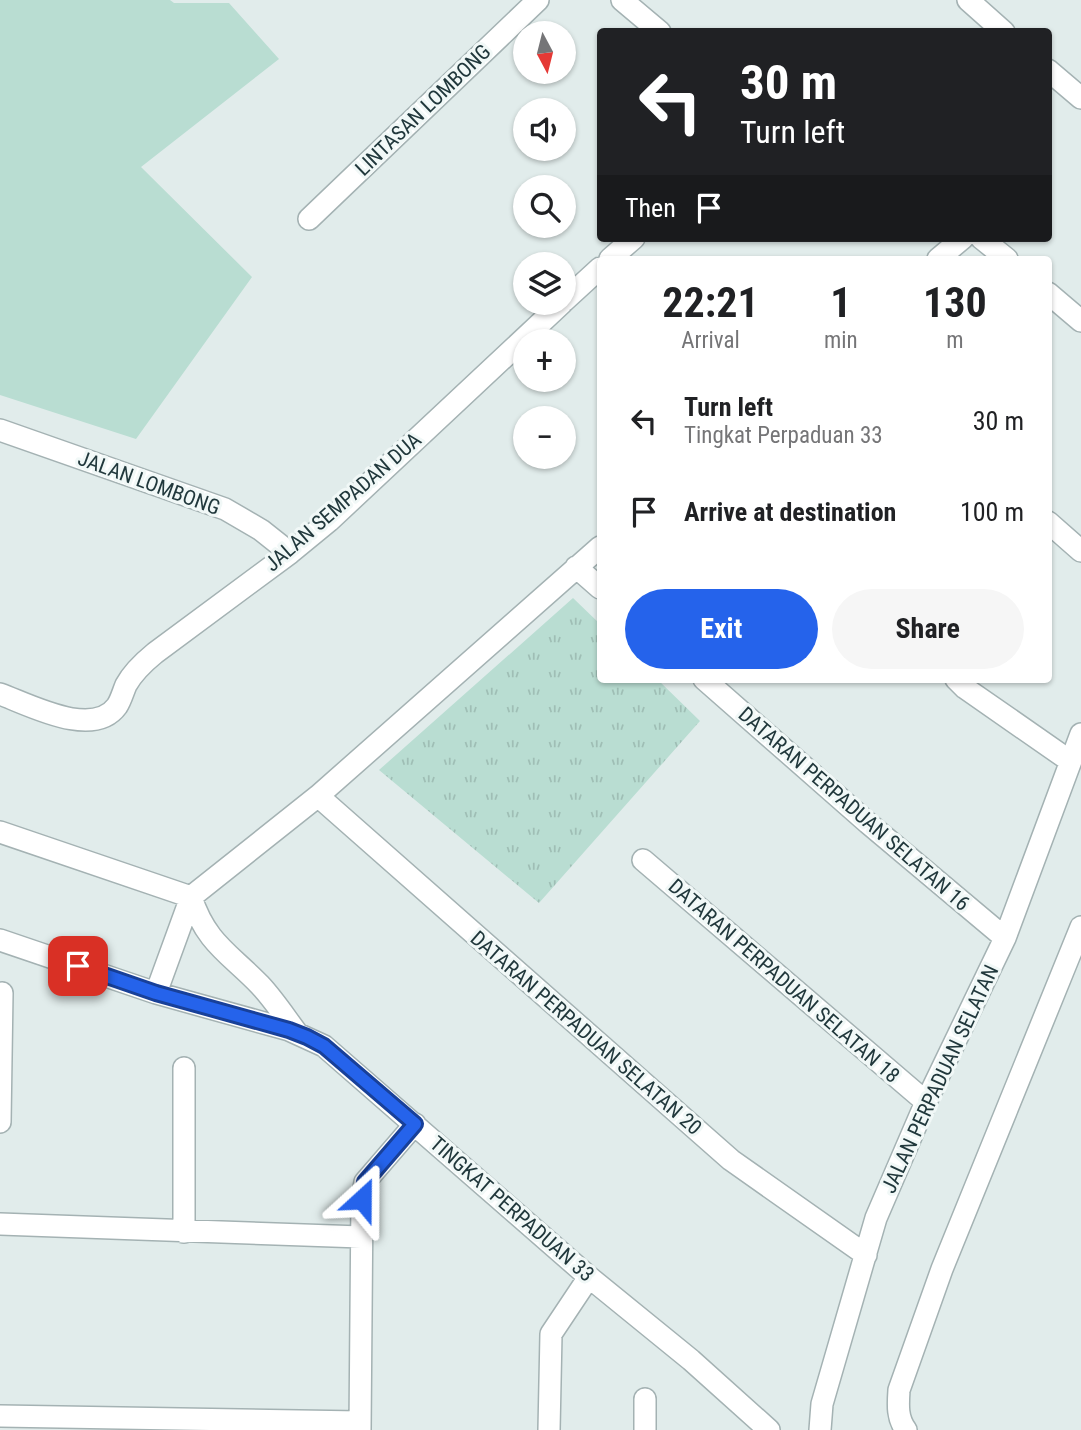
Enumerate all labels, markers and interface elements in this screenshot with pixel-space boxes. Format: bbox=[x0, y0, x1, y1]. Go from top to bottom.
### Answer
north arrow bbox=[513, 21, 576, 84]
map controls bbox=[513, 21, 576, 469]
street label: LINTASAN LOMBONG bbox=[351, 39, 495, 181]
text: 30 m bbox=[740, 54, 837, 111]
icon: left bbox=[625, 56, 716, 147]
button: sound bbox=[513, 98, 576, 161]
text: Turn left bbox=[740, 113, 845, 151]
button: search bbox=[513, 175, 576, 238]
icon: arrive bbox=[690, 189, 728, 227]
text: Then bbox=[625, 193, 676, 223]
button: layers bbox=[513, 252, 576, 315]
text: 22:21 bbox=[662, 278, 759, 327]
text: 1 bbox=[830, 278, 851, 327]
text: 130 bbox=[923, 278, 987, 327]
text: Arrival bbox=[681, 327, 740, 354]
text: min bbox=[824, 327, 858, 354]
text: m bbox=[946, 327, 963, 354]
button: + bbox=[513, 329, 576, 392]
text: Turn left bbox=[684, 392, 773, 422]
icon: left bbox=[625, 402, 663, 440]
button: − bbox=[513, 406, 576, 469]
text: 30 m bbox=[973, 406, 1024, 436]
text: Tingkat Perpaduan 33 bbox=[684, 422, 883, 449]
street label: JALAN SEMPADAN DUA bbox=[260, 428, 426, 576]
street label: JALAN LOMBONG bbox=[75, 446, 223, 520]
icon: arrive bbox=[625, 493, 663, 531]
text: Arrive at destination bbox=[684, 497, 896, 527]
text: 100 m bbox=[960, 497, 1024, 527]
button: Exit bbox=[625, 589, 818, 669]
button: Share bbox=[832, 589, 1024, 669]
street label: DATARAN PERPADUAN SELATAN 16 bbox=[734, 702, 974, 916]
street label: DATARAN PERPADUAN SELATAN 18 bbox=[664, 874, 904, 1088]
street label: DATARAN PERPADUAN SELATAN 20 bbox=[466, 926, 706, 1140]
pin bbox=[48, 936, 108, 996]
icon: arrive bbox=[59, 947, 97, 985]
street label: JALAN PERPADUAN SELATAN bbox=[877, 961, 1003, 1197]
street label: TINGKAT PERPADUAN 33 bbox=[425, 1131, 599, 1287]
position arrow bbox=[325, 1162, 399, 1236]

